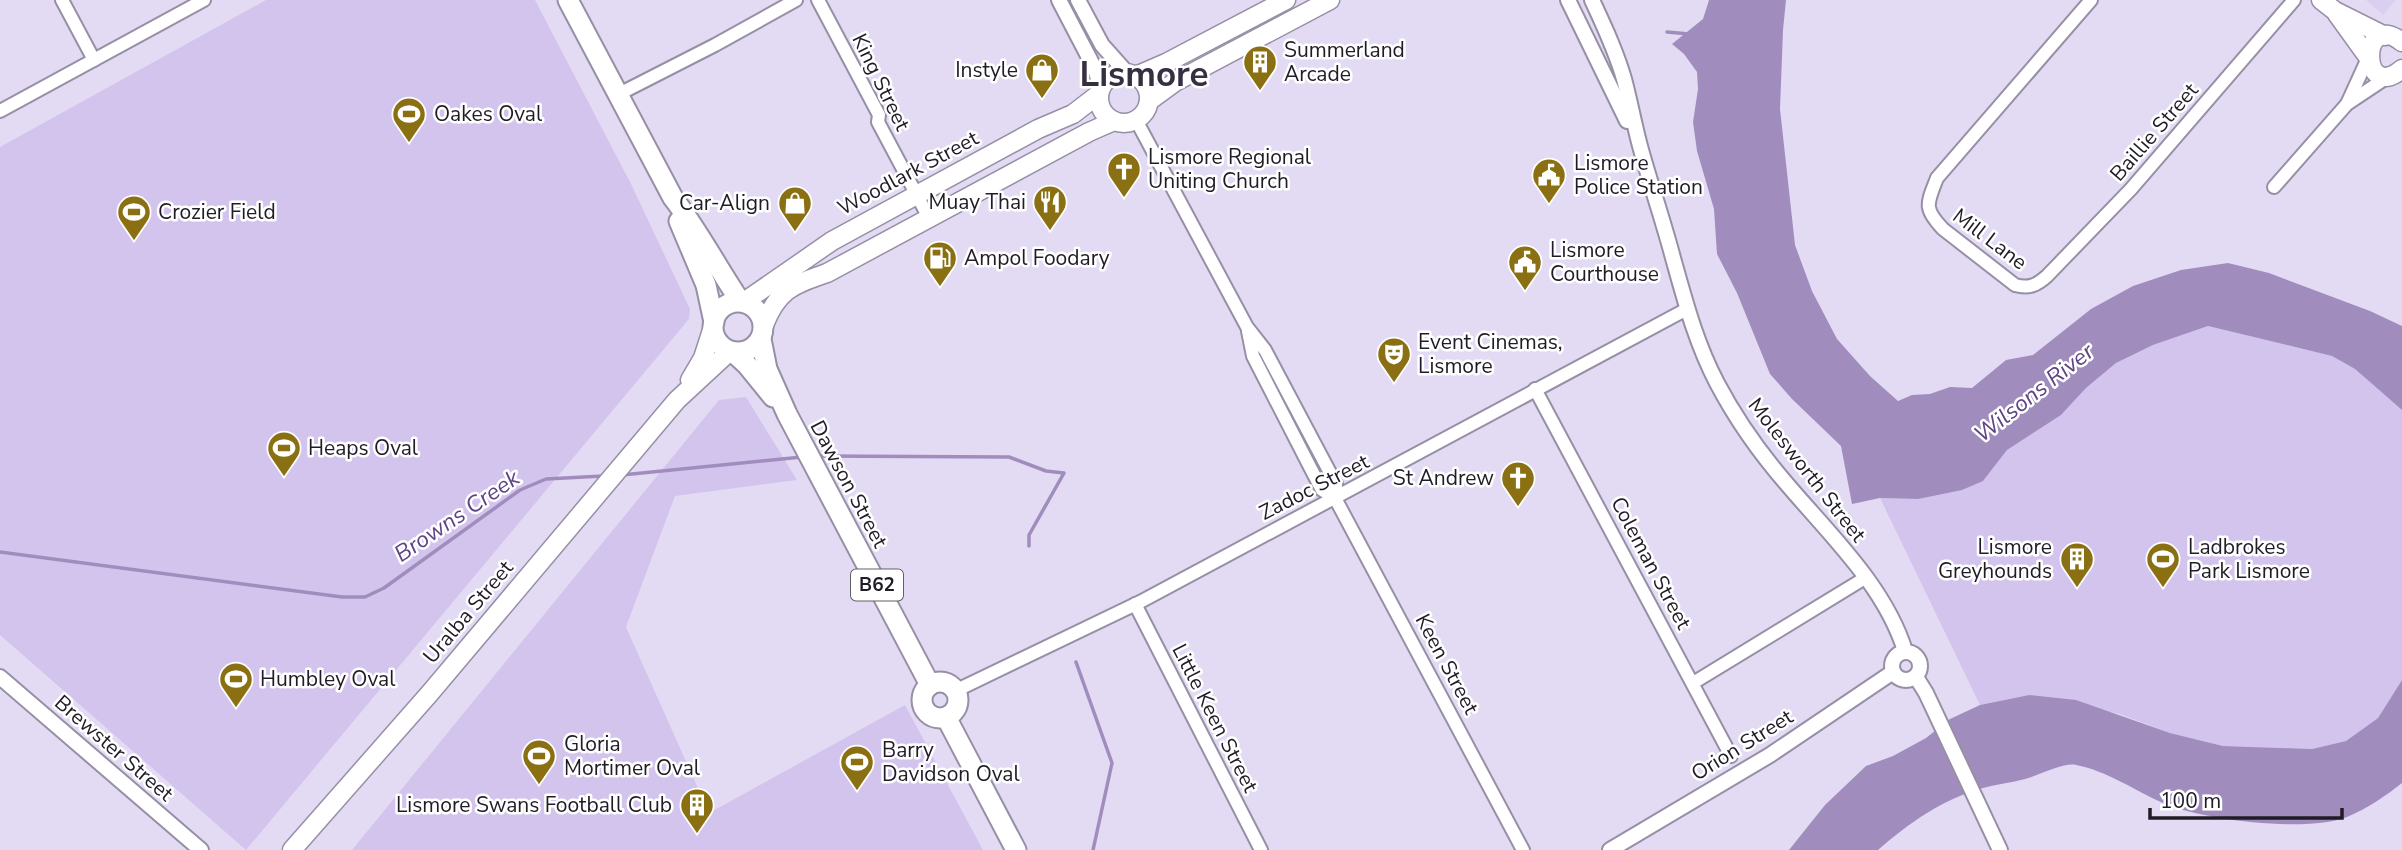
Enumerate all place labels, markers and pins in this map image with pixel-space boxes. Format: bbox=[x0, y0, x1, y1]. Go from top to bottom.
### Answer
place label: Summerland Arcade bbox=[1284, 36, 1405, 88]
building icon: Summerland Arcade bbox=[1241, 43, 1279, 92]
shop icon: Instyle bbox=[1023, 51, 1061, 100]
place label: Instyle bbox=[955, 56, 1018, 84]
sports icon: Oakes Oval bbox=[390, 95, 428, 144]
place label: Oakes Oval bbox=[434, 100, 543, 128]
place label: Lismore Regional Uniting Church bbox=[1148, 143, 1312, 195]
place label: Lismore Police Station bbox=[1574, 149, 1703, 201]
church icon: Lismore Regional Uniting Church bbox=[1105, 150, 1143, 199]
public building icon: Lismore Police Station bbox=[1530, 156, 1568, 205]
restaurant icon: Muay Thai bbox=[1031, 183, 1069, 232]
shop icon: Car-Align bbox=[776, 184, 814, 233]
place label: Muay Thai bbox=[928, 188, 1026, 216]
place label: Car-Align bbox=[679, 189, 770, 217]
sports icon: Crozier Field bbox=[115, 193, 153, 242]
place label: Crozier Field bbox=[158, 198, 276, 226]
place label: Lismore Courthouse bbox=[1550, 236, 1659, 288]
fuel station icon: Ampol Foodary bbox=[921, 239, 959, 288]
public building icon: Lismore Courthouse bbox=[1506, 243, 1544, 292]
place label: Ampol Foodary bbox=[964, 244, 1110, 272]
place label: Event Cinemas, Lismore bbox=[1418, 328, 1563, 380]
theatre icon: Event Cinemas, Lismore bbox=[1375, 335, 1413, 384]
sports icon: Heaps Oval bbox=[265, 429, 303, 478]
place label: Heaps Oval bbox=[308, 434, 419, 462]
church icon: St Andrew bbox=[1499, 459, 1537, 508]
place label: St Andrew bbox=[1393, 464, 1494, 492]
place label: Lismore Greyhounds bbox=[1938, 533, 2052, 585]
place label: Ladbrokes Park Lismore bbox=[2188, 533, 2310, 585]
building icon: Lismore Greyhounds bbox=[2058, 540, 2096, 589]
sports icon: Ladbrokes Park Lismore bbox=[2144, 540, 2182, 589]
sports icon: Humbley Oval bbox=[217, 660, 255, 709]
place label: Humbley Oval bbox=[260, 665, 396, 693]
place label: Gloria Mortimer Oval bbox=[564, 730, 701, 782]
place label: Barry Davidson Oval bbox=[882, 736, 1020, 788]
sports icon: Gloria Mortimer Oval bbox=[520, 737, 558, 786]
sports icon: Barry Davidson Oval bbox=[838, 743, 876, 792]
building icon: Lismore Swans Football Club bbox=[678, 786, 716, 835]
place label: Lismore Swans Football Club bbox=[396, 791, 672, 819]

